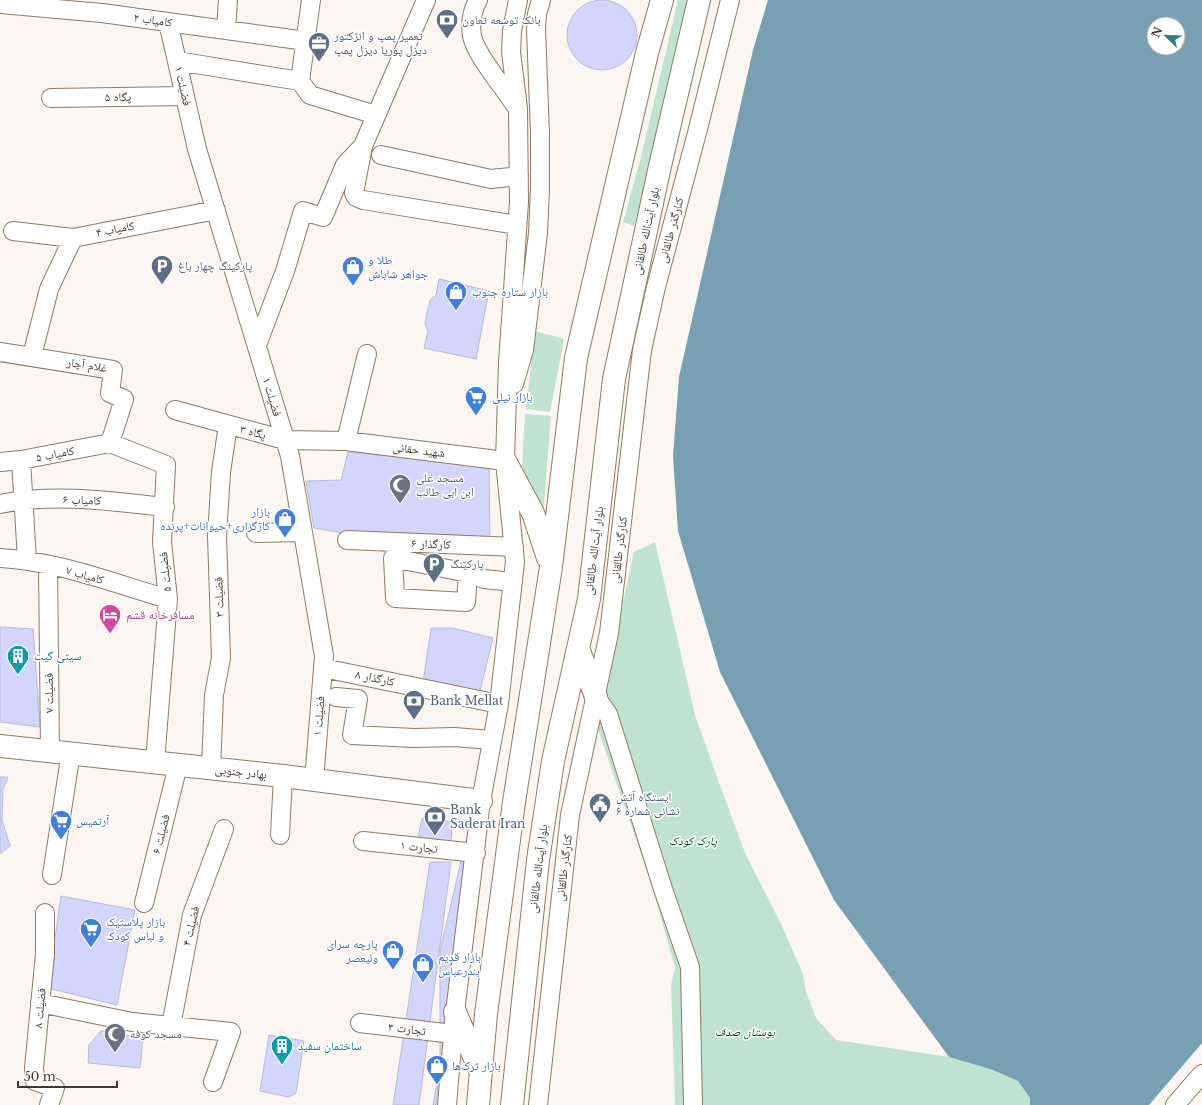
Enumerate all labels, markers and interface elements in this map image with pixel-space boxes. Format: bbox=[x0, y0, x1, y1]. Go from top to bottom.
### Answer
bank icon: بانک توسعه تعاون bbox=[434, 7, 460, 40]
street label: کامیاب ۲ bbox=[133, 9, 173, 30]
place label: بانک توسعه تعاون bbox=[462, 12, 541, 27]
north arrow bbox=[1146, 16, 1186, 56]
text: N bbox=[1148, 24, 1166, 40]
place label: تعمیر پمپ و انژکتور دیزل پوریا دیزل پمپ bbox=[333, 28, 427, 57]
office icon: تعمیر پمپ و انژکتور دیزل پوریا دیزل پمپ bbox=[306, 30, 332, 63]
street label: فضیلت ۱ bbox=[171, 65, 195, 107]
street label: پگاه ۵ bbox=[105, 89, 132, 104]
street label: بلوار آیت‌الله طالقانی bbox=[629, 186, 663, 276]
street label: کنارگذر طالقانی bbox=[655, 195, 687, 264]
street label: کامیاب ۴ bbox=[94, 217, 136, 240]
place label: طلا و جواهر شاباش bbox=[368, 252, 428, 281]
parking icon: پارکینگ چهار باغ bbox=[149, 253, 175, 286]
shop icon: طلا و جواهر شاباش bbox=[340, 254, 366, 287]
place label: پارکینگ چهار باغ bbox=[178, 258, 253, 274]
shop icon: بازار ستاره جنوب bbox=[443, 279, 469, 312]
place label: بازار ستاره جنوب bbox=[472, 284, 548, 299]
street label: غلام آچار bbox=[65, 354, 108, 376]
street label: فضیلت ۱ bbox=[259, 375, 286, 418]
supermarket icon: بازار نیلی bbox=[463, 384, 489, 417]
place label: بازار نیلی bbox=[492, 389, 533, 404]
street label: پگاه ۳ bbox=[238, 421, 268, 442]
street label: شهید حقانی bbox=[392, 439, 446, 460]
street label: کامیاب ۵ bbox=[34, 442, 76, 465]
place label: مسجد علی ابن ابی طالب bbox=[416, 470, 474, 499]
mosque icon: مسجد علی ابن ابی طالب bbox=[387, 472, 413, 505]
street label: کامیاب ۶ bbox=[62, 491, 102, 508]
place label: بازار کارگزاری+حیوانات+پرنده bbox=[161, 504, 270, 533]
shop icon: بازار کارگزاری+حیوانات+پرنده bbox=[272, 506, 298, 539]
street label: بلوار آیت‌الله طالقانی bbox=[581, 506, 607, 596]
street label: کنارگذر طالقانی bbox=[607, 515, 630, 584]
street label: کارگذار ۶ bbox=[411, 535, 451, 552]
street label: فضیلت ۵ bbox=[155, 551, 174, 593]
parking icon: پارکینگ bbox=[421, 551, 447, 584]
place label: پارکینگ bbox=[450, 556, 484, 571]
street label: کامیاب ۷ bbox=[64, 562, 106, 587]
street label: فضیلت ۳ bbox=[210, 577, 227, 617]
hotel icon: مسافرخانه قشم bbox=[97, 602, 123, 635]
place label: مسافرخانه قشم bbox=[126, 607, 195, 623]
building icon: سیتی گیت bbox=[5, 643, 31, 676]
place label: سیتی گیت bbox=[34, 648, 81, 663]
street label: کارگذار ۸ bbox=[354, 666, 396, 689]
street label: فضیلت ۷ bbox=[41, 673, 57, 713]
bank icon: Bank Mellat bbox=[401, 688, 427, 721]
place label: Bank Mellat bbox=[430, 693, 504, 708]
street label: فضیلت ۱ bbox=[310, 695, 328, 737]
street label: بهادر جنوبی bbox=[214, 761, 268, 782]
place label: ایستگاه آتش نشانی شماره ۶ bbox=[616, 789, 680, 818]
public building icon: ایستگاه آتش نشانی شماره ۶ bbox=[587, 791, 613, 824]
place label: Bank Saderat Iran bbox=[450, 802, 525, 831]
bank icon: Bank Saderat Iran bbox=[422, 804, 448, 837]
supermarket icon: آرتمیس bbox=[48, 808, 74, 841]
place label: آرتمیس bbox=[76, 813, 110, 828]
street label: فضیلت ۶ bbox=[148, 813, 173, 855]
street label: بلوار آیت‌الله طالقانی bbox=[525, 824, 551, 914]
street label: کنارگذر طالقانی bbox=[552, 833, 575, 902]
park label: پارک کودک bbox=[669, 833, 718, 848]
street label: تجارت ۱ bbox=[399, 837, 439, 856]
street label: فضیلت ۴ bbox=[179, 905, 203, 947]
place label: بازار پلاستیک و لباس کودک bbox=[106, 914, 165, 943]
supermarket icon: بازار پلاستیک و لباس کودک bbox=[78, 916, 104, 949]
place label: پارچه سرای ولیعصر bbox=[327, 936, 378, 965]
shop icon: پارچه سرای ولیعصر bbox=[380, 938, 406, 971]
place label: بازار قدیم بندرعباس bbox=[438, 949, 481, 978]
shop icon: بازار قدیم بندرعباس bbox=[410, 951, 436, 984]
street label: فضیلت ۸ bbox=[30, 987, 49, 1029]
street label: تجارت ۳ bbox=[387, 1019, 427, 1038]
mosque icon: مسجد کوفه bbox=[102, 1021, 128, 1054]
park label: بوستان صدف bbox=[715, 1024, 776, 1040]
place label: مسجد کوفه bbox=[130, 1026, 182, 1041]
building icon: ساختمان سفید bbox=[269, 1033, 295, 1066]
place label: ساختمان سفید bbox=[298, 1038, 362, 1053]
shop icon: بازار ترک‌ها bbox=[424, 1053, 450, 1086]
place label: بازار ترک‌ها bbox=[452, 1058, 501, 1073]
scale bar bbox=[18, 1063, 117, 1089]
text: 50 m bbox=[24, 1069, 56, 1084]

